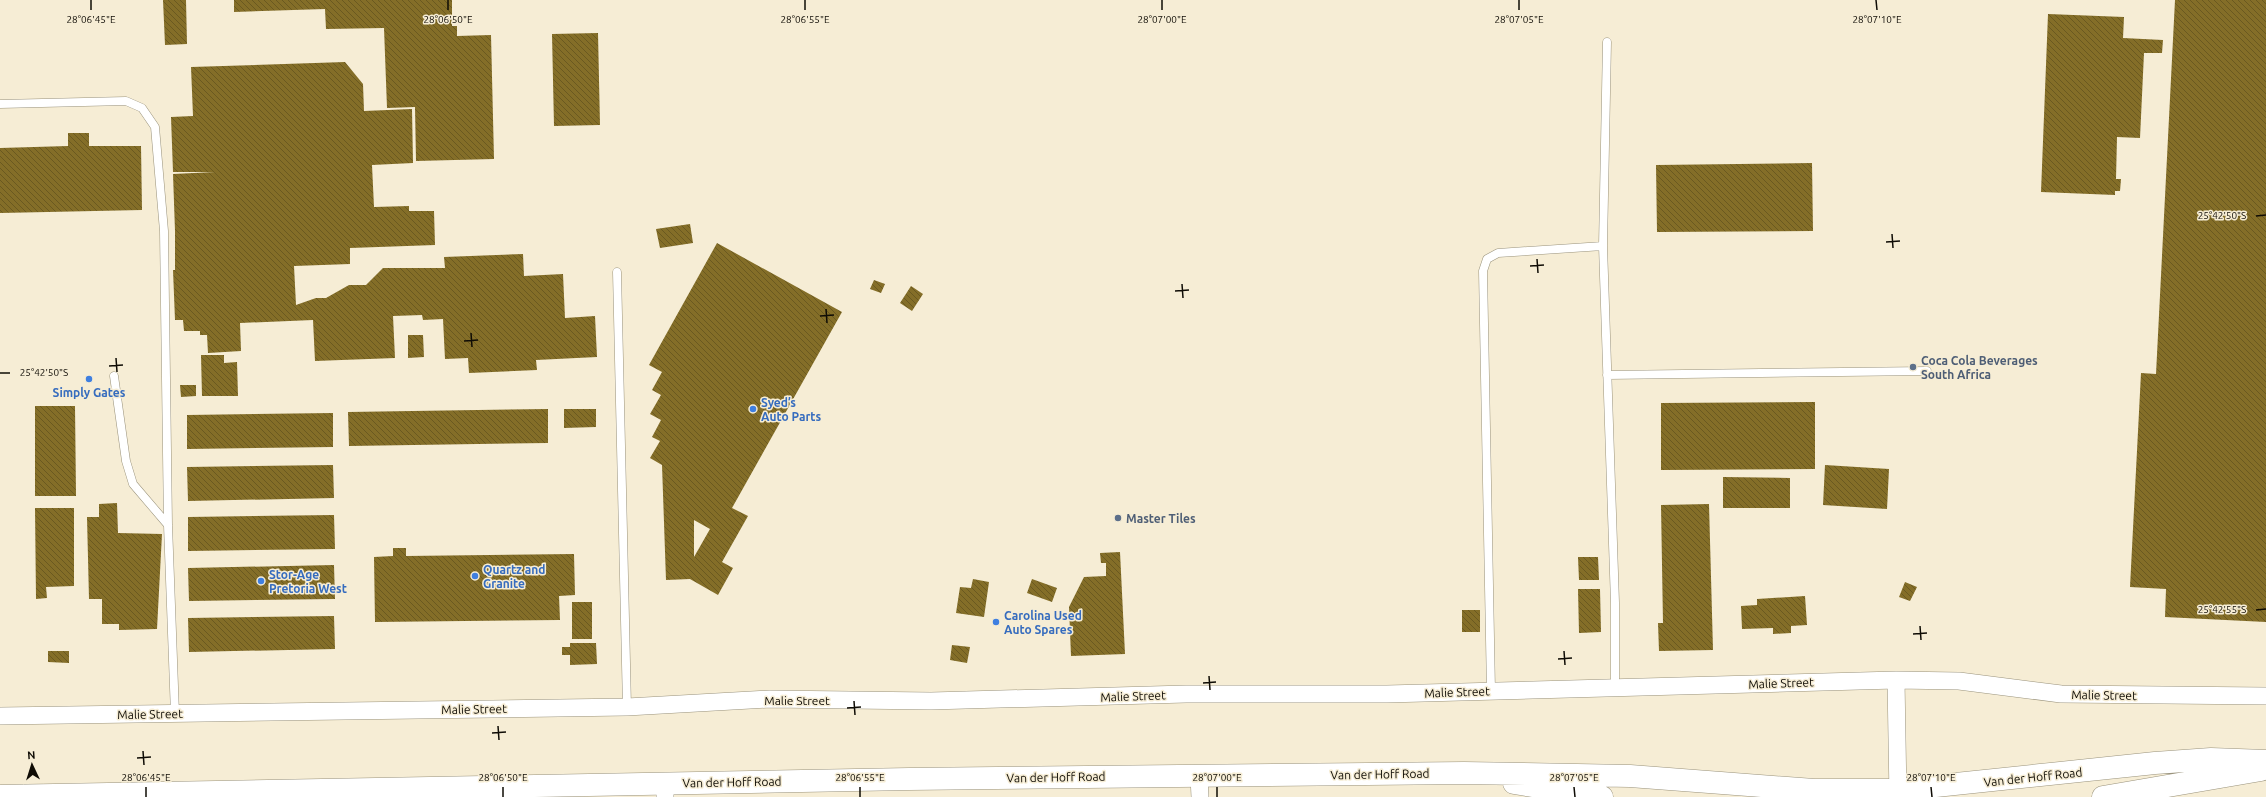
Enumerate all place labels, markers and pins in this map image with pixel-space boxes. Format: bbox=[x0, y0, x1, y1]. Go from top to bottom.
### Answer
place label: Coca Cola Beverages South Africa bbox=[1921, 354, 2038, 381]
marker: Coca Cola Beverages South Africa bbox=[1908, 362, 1918, 372]
marker: Simply Gates bbox=[84, 374, 94, 384]
place label: Simply Gates bbox=[53, 386, 126, 399]
place label: Syed’s Auto Parts bbox=[761, 396, 822, 423]
marker: Syed’s Auto Parts bbox=[748, 404, 758, 414]
place label: Master Tiles bbox=[1126, 512, 1196, 525]
marker: Master Tiles bbox=[1113, 513, 1123, 523]
place label: Quartz and Granite bbox=[483, 563, 546, 590]
place label: Stor-Age Pretoria West bbox=[269, 568, 347, 595]
marker: Quartz and Granite bbox=[470, 571, 480, 581]
marker: Stor-Age Pretoria West bbox=[256, 576, 266, 586]
place label: Carolina Used Auto Spares bbox=[1004, 609, 1082, 636]
marker: Carolina Used Auto Spares bbox=[991, 617, 1001, 627]

